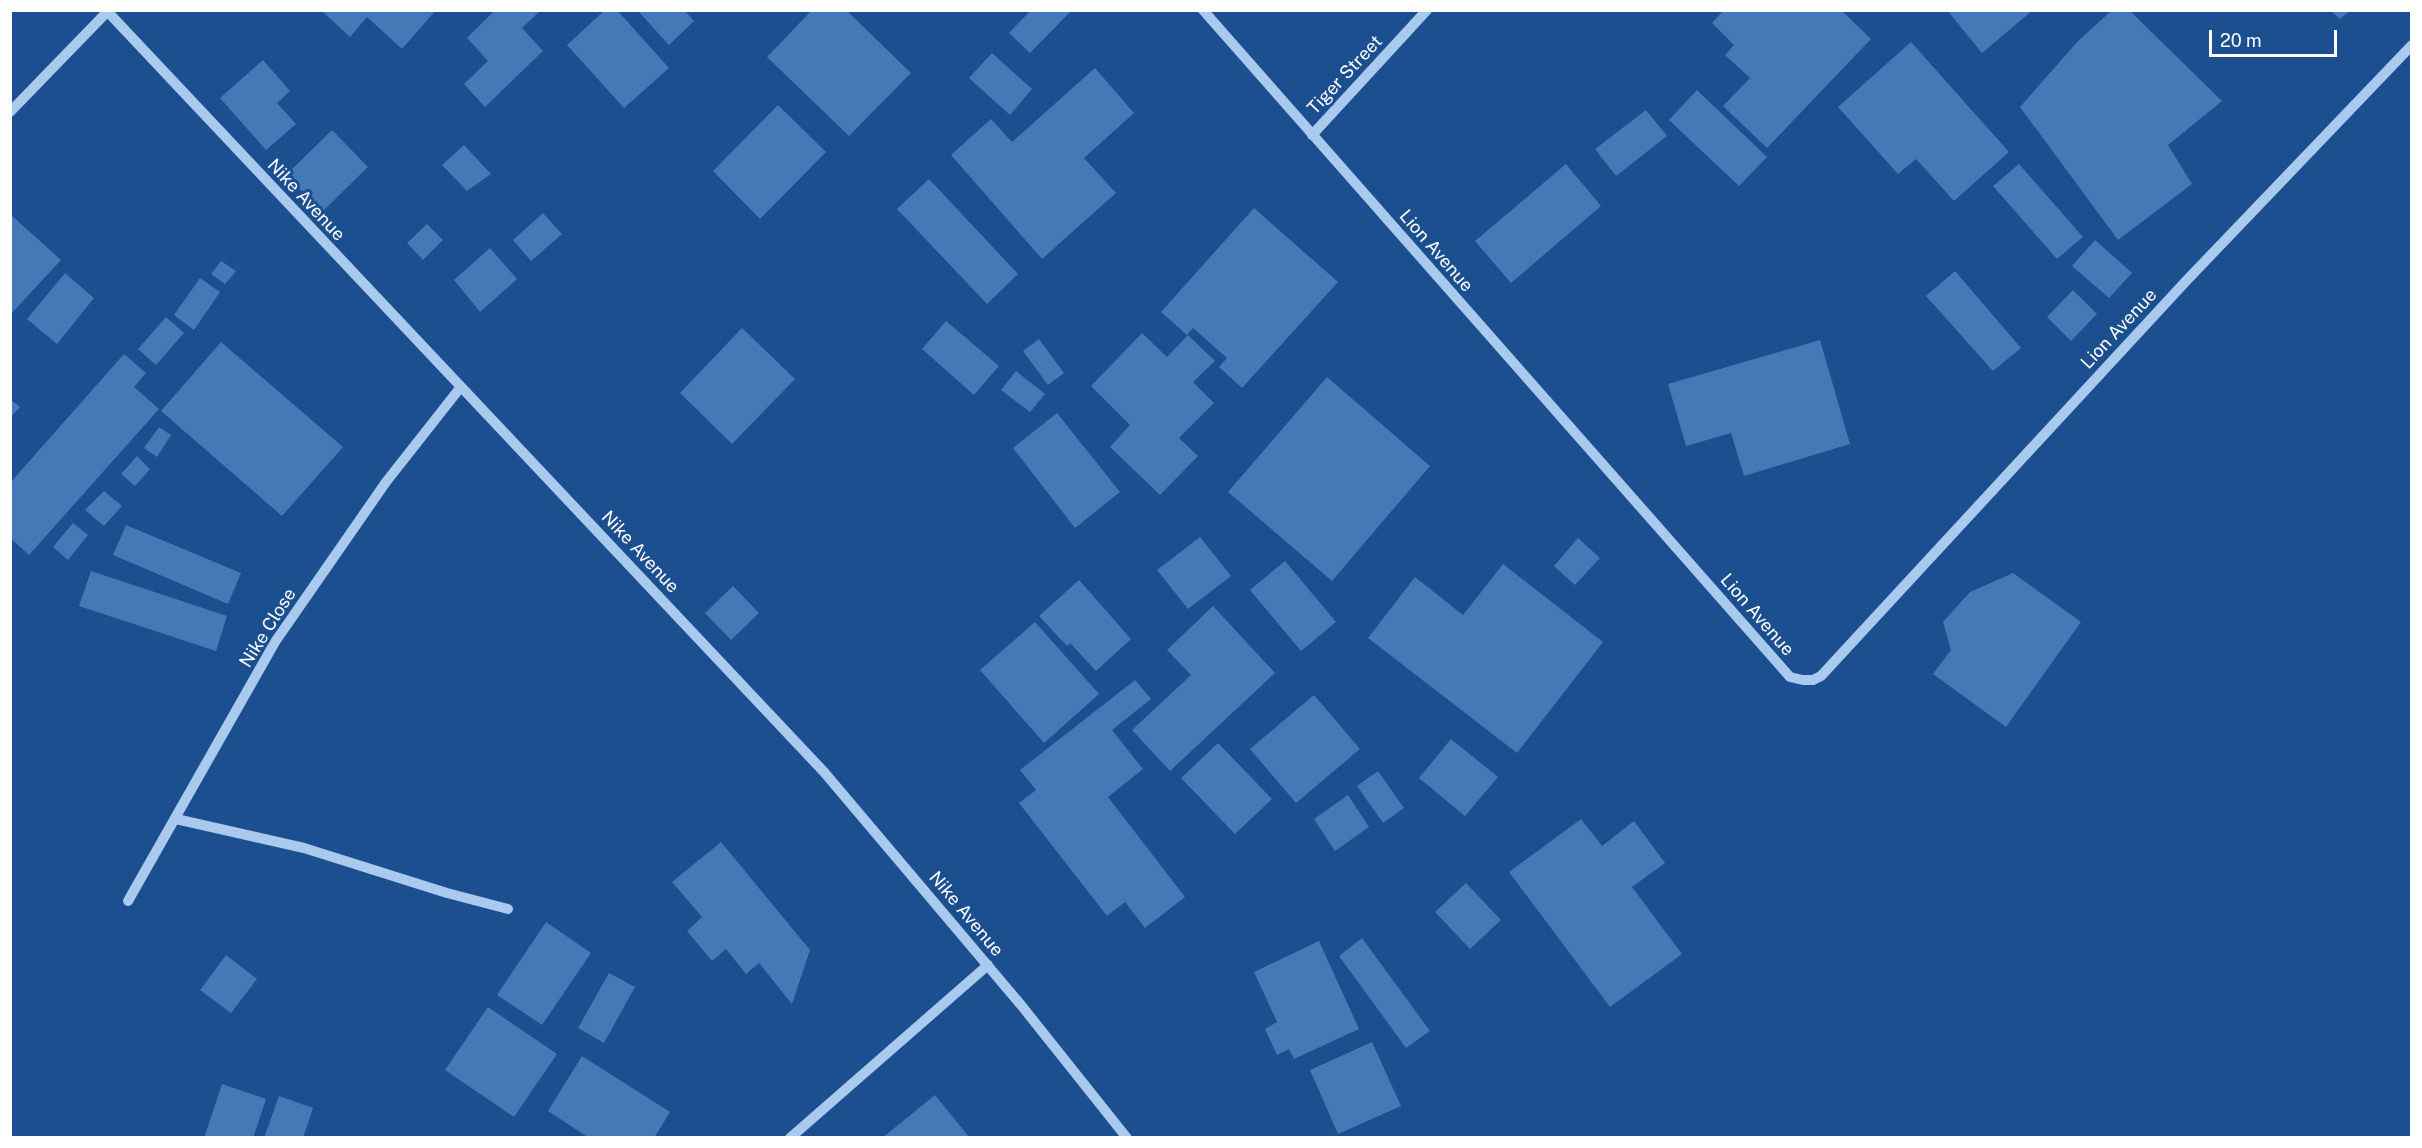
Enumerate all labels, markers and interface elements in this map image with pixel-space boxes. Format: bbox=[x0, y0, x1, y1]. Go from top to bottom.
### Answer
scale bar bbox=[2212, 18, 2340, 56]
text: 20 m bbox=[2220, 30, 2262, 51]
street label: Tiger Street bbox=[1303, 31, 1387, 119]
street label: Nike Avenue bbox=[263, 155, 349, 245]
street label: Lion Avenue bbox=[1395, 206, 1477, 296]
street label: Lion Avenue bbox=[2076, 284, 2162, 374]
street label: Nike Avenue bbox=[597, 507, 683, 597]
street label: Lion Avenue bbox=[1716, 570, 1798, 660]
street label: Nike Close bbox=[235, 584, 301, 672]
street label: Nike Avenue bbox=[924, 867, 1008, 961]

